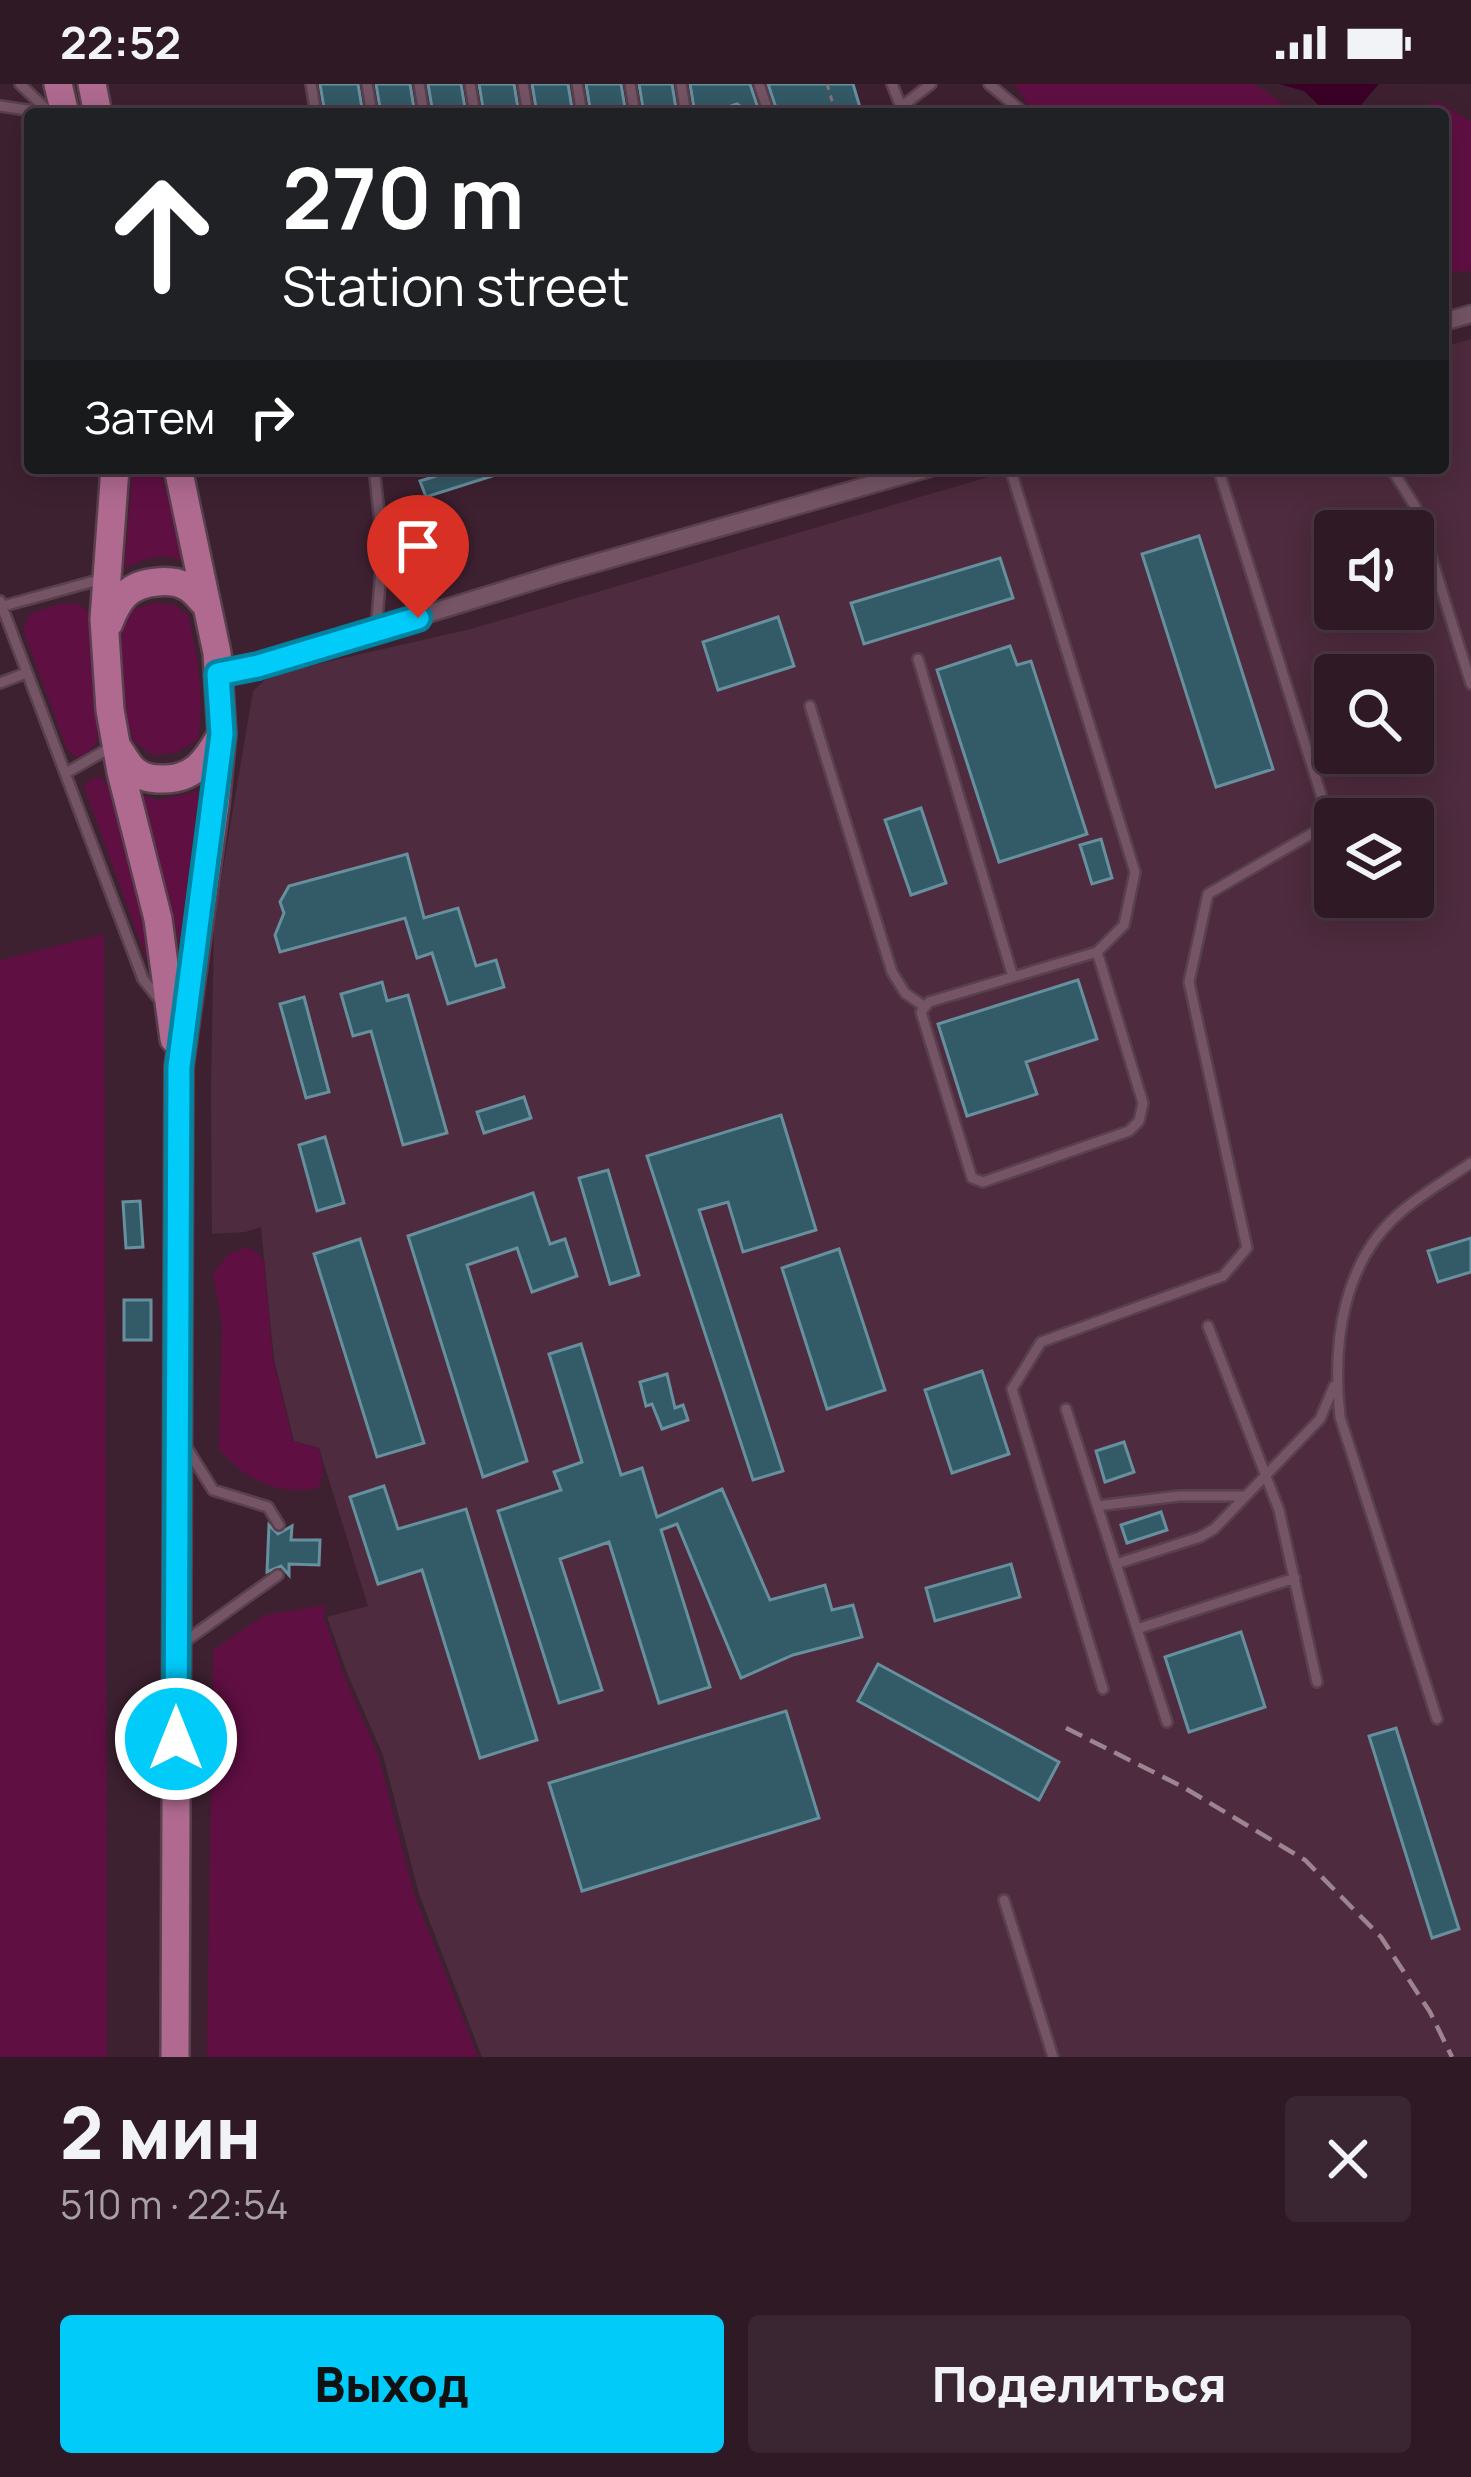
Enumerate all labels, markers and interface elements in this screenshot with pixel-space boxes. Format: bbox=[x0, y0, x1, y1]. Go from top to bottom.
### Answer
text: 22:52 bbox=[60, 11, 181, 73]
text: 270 m bbox=[282, 139, 524, 254]
icon: ahead bbox=[84, 156, 240, 312]
text: Station street bbox=[282, 248, 630, 322]
icon: right bbox=[239, 384, 305, 450]
text: Затем bbox=[84, 386, 215, 448]
pin bbox=[367, 495, 469, 618]
map controls bbox=[1314, 510, 1434, 918]
button: sound bbox=[1314, 510, 1434, 630]
icon: arrive bbox=[385, 513, 451, 579]
button: search bbox=[1314, 654, 1434, 774]
button: layers bbox=[1314, 798, 1434, 918]
position arrow bbox=[113, 1676, 239, 1802]
text: 2 мин bbox=[60, 2082, 261, 2181]
button: close bbox=[1285, 2096, 1411, 2222]
text: 510 m · 22:54 bbox=[60, 2177, 288, 2231]
button: Выход bbox=[60, 2315, 724, 2453]
button: Поделиться bbox=[748, 2315, 1411, 2453]

